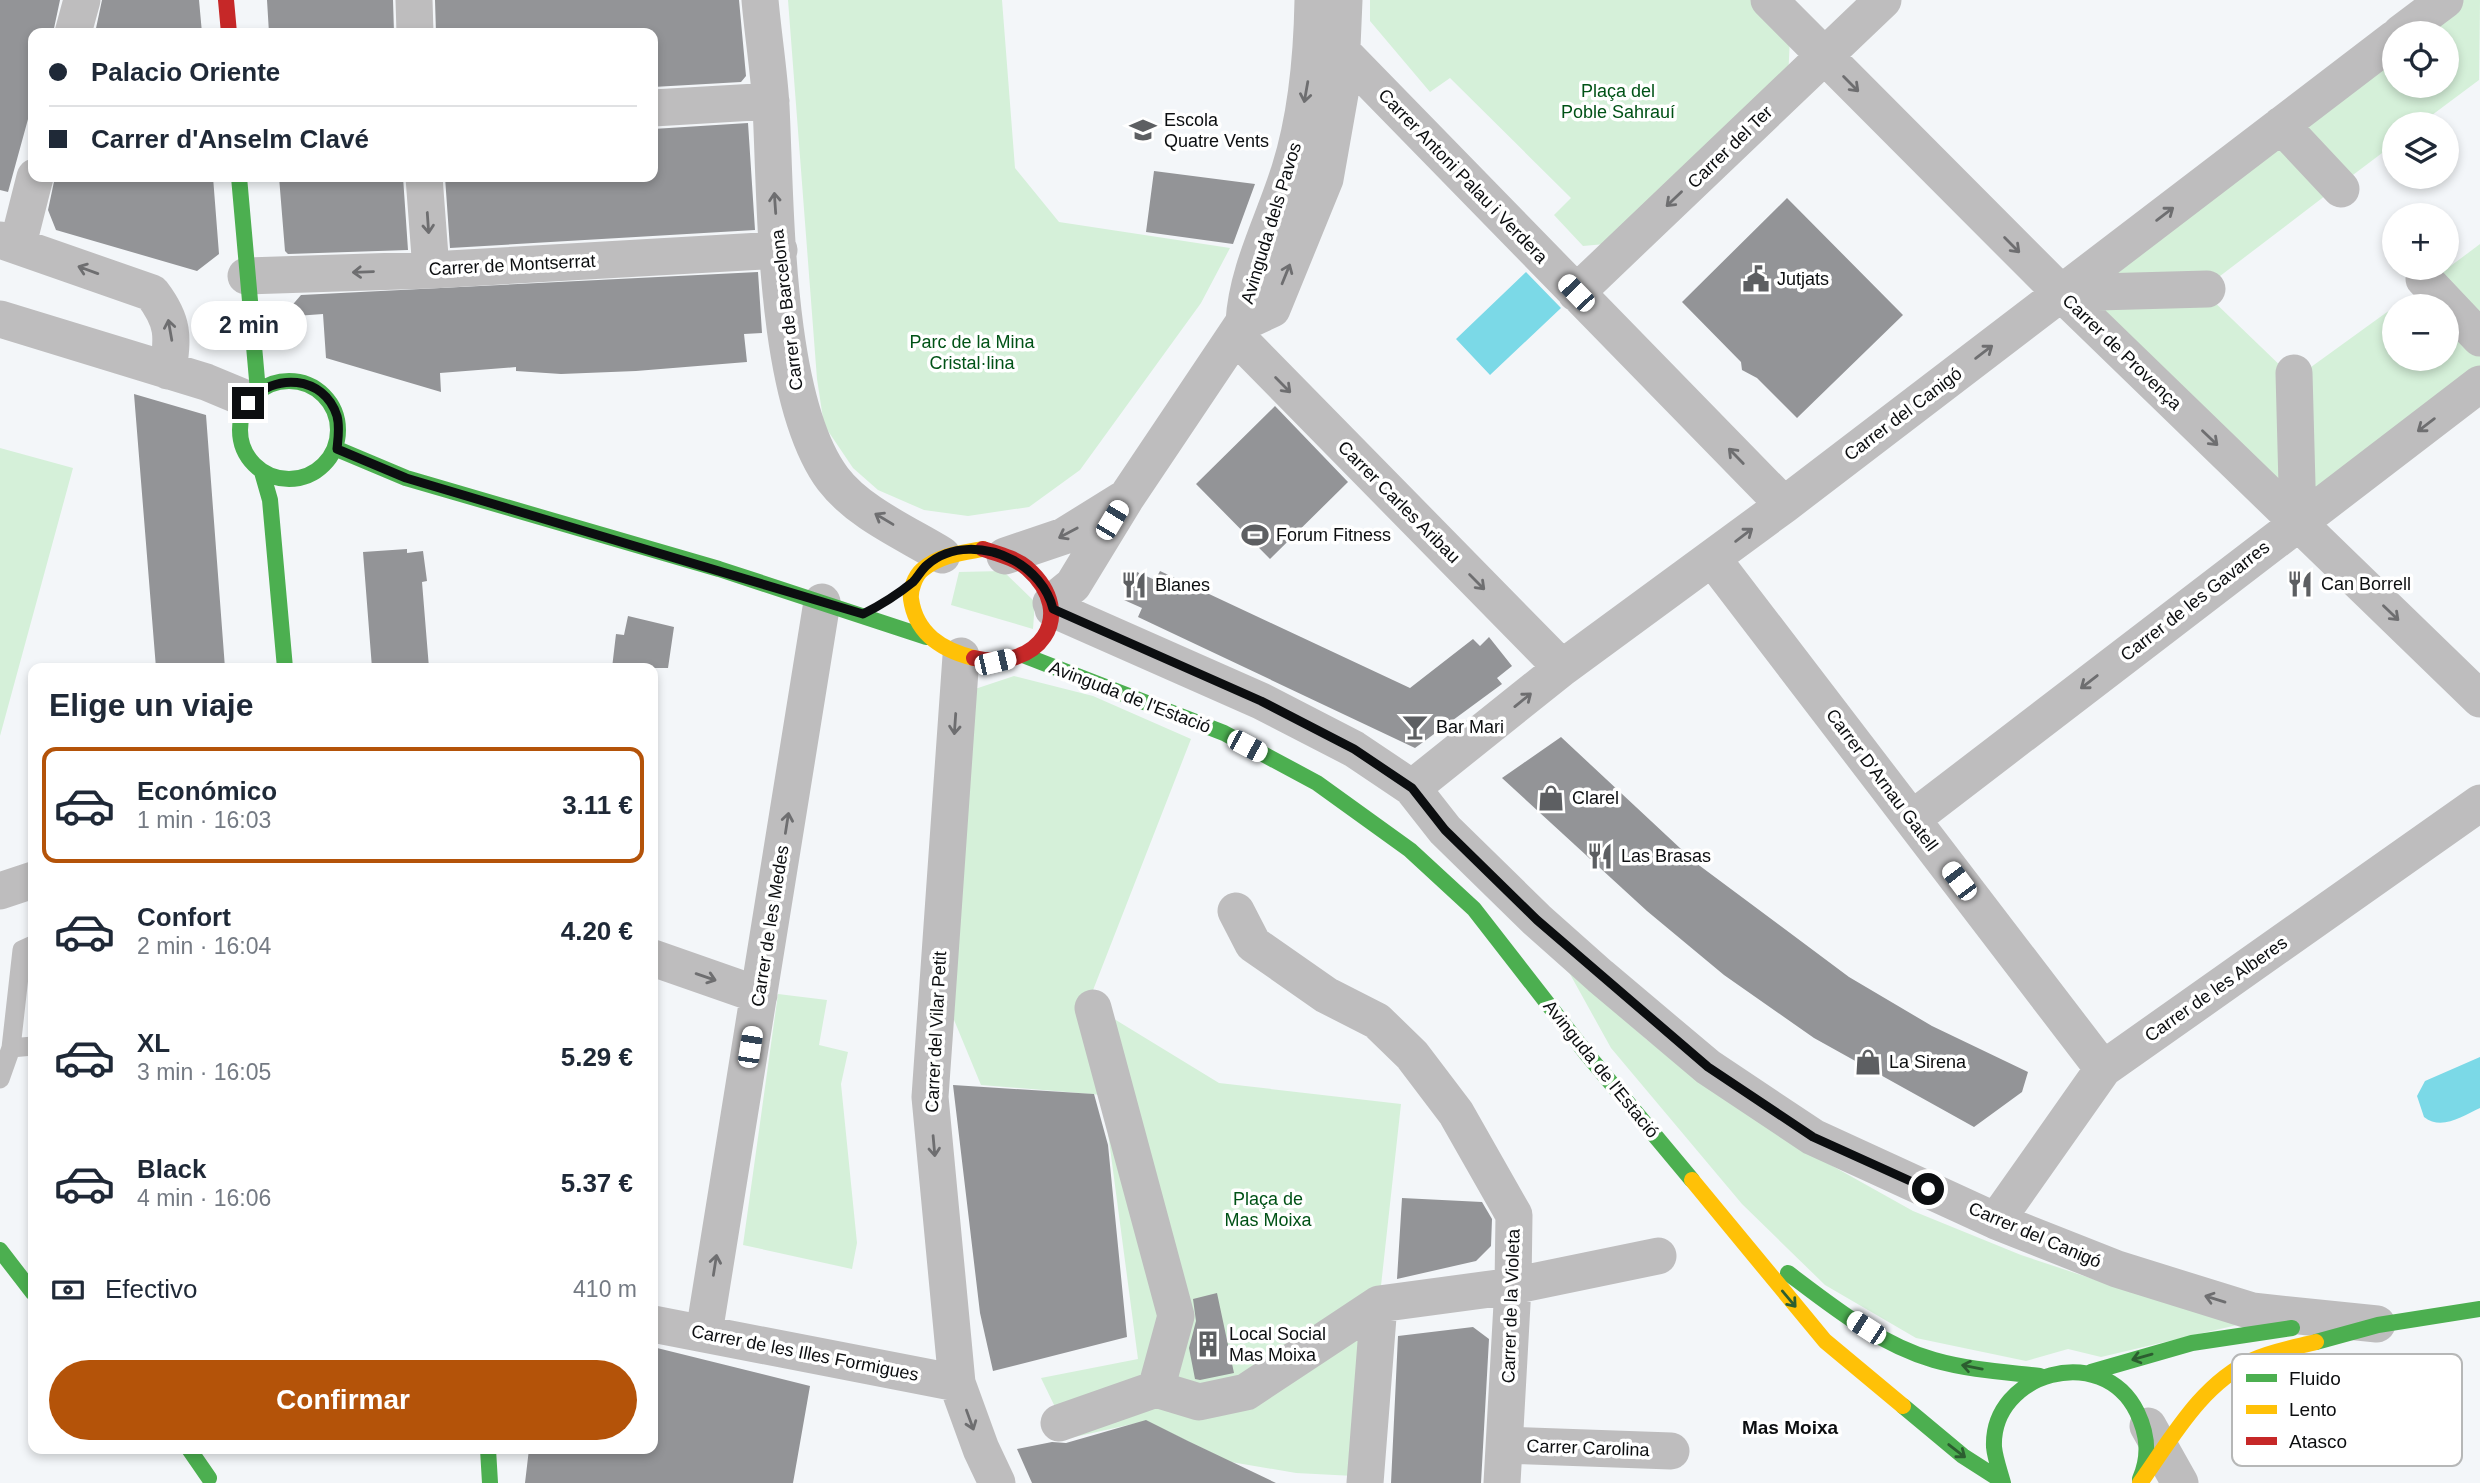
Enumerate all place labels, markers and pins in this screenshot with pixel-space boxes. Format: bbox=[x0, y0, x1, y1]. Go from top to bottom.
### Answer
place label: Escola Quatre Vents bbox=[1164, 110, 1269, 151]
school or university icon: Escola Quatre Vents bbox=[1128, 115, 1158, 145]
public building icon: Jutjats bbox=[1741, 264, 1771, 294]
place label: Jutjats bbox=[1777, 269, 1829, 289]
sports icon: Forum Fitness bbox=[1240, 520, 1270, 550]
place label: Forum Fitness bbox=[1276, 525, 1391, 545]
restaurant icon: Can Borrell bbox=[2285, 569, 2315, 599]
restaurant icon: Blanes bbox=[1119, 570, 1149, 600]
place label: Can Borrell bbox=[2321, 574, 2411, 594]
place label: Blanes bbox=[1155, 575, 1210, 595]
bar icon: Bar Mari bbox=[1400, 712, 1430, 742]
place label: Bar Mari bbox=[1436, 717, 1504, 737]
shop icon: Clarel bbox=[1536, 783, 1566, 813]
place label: Clarel bbox=[1572, 788, 1619, 808]
restaurant icon: Las Brasas bbox=[1585, 841, 1615, 871]
place label: Las Brasas bbox=[1621, 846, 1711, 866]
shop icon: La Sirena bbox=[1853, 1047, 1883, 1077]
place label: La Sirena bbox=[1889, 1052, 1967, 1072]
place label: Local Social Mas Moixa bbox=[1229, 1324, 1326, 1365]
building icon: Local Social Mas Moixa bbox=[1193, 1329, 1223, 1359]

